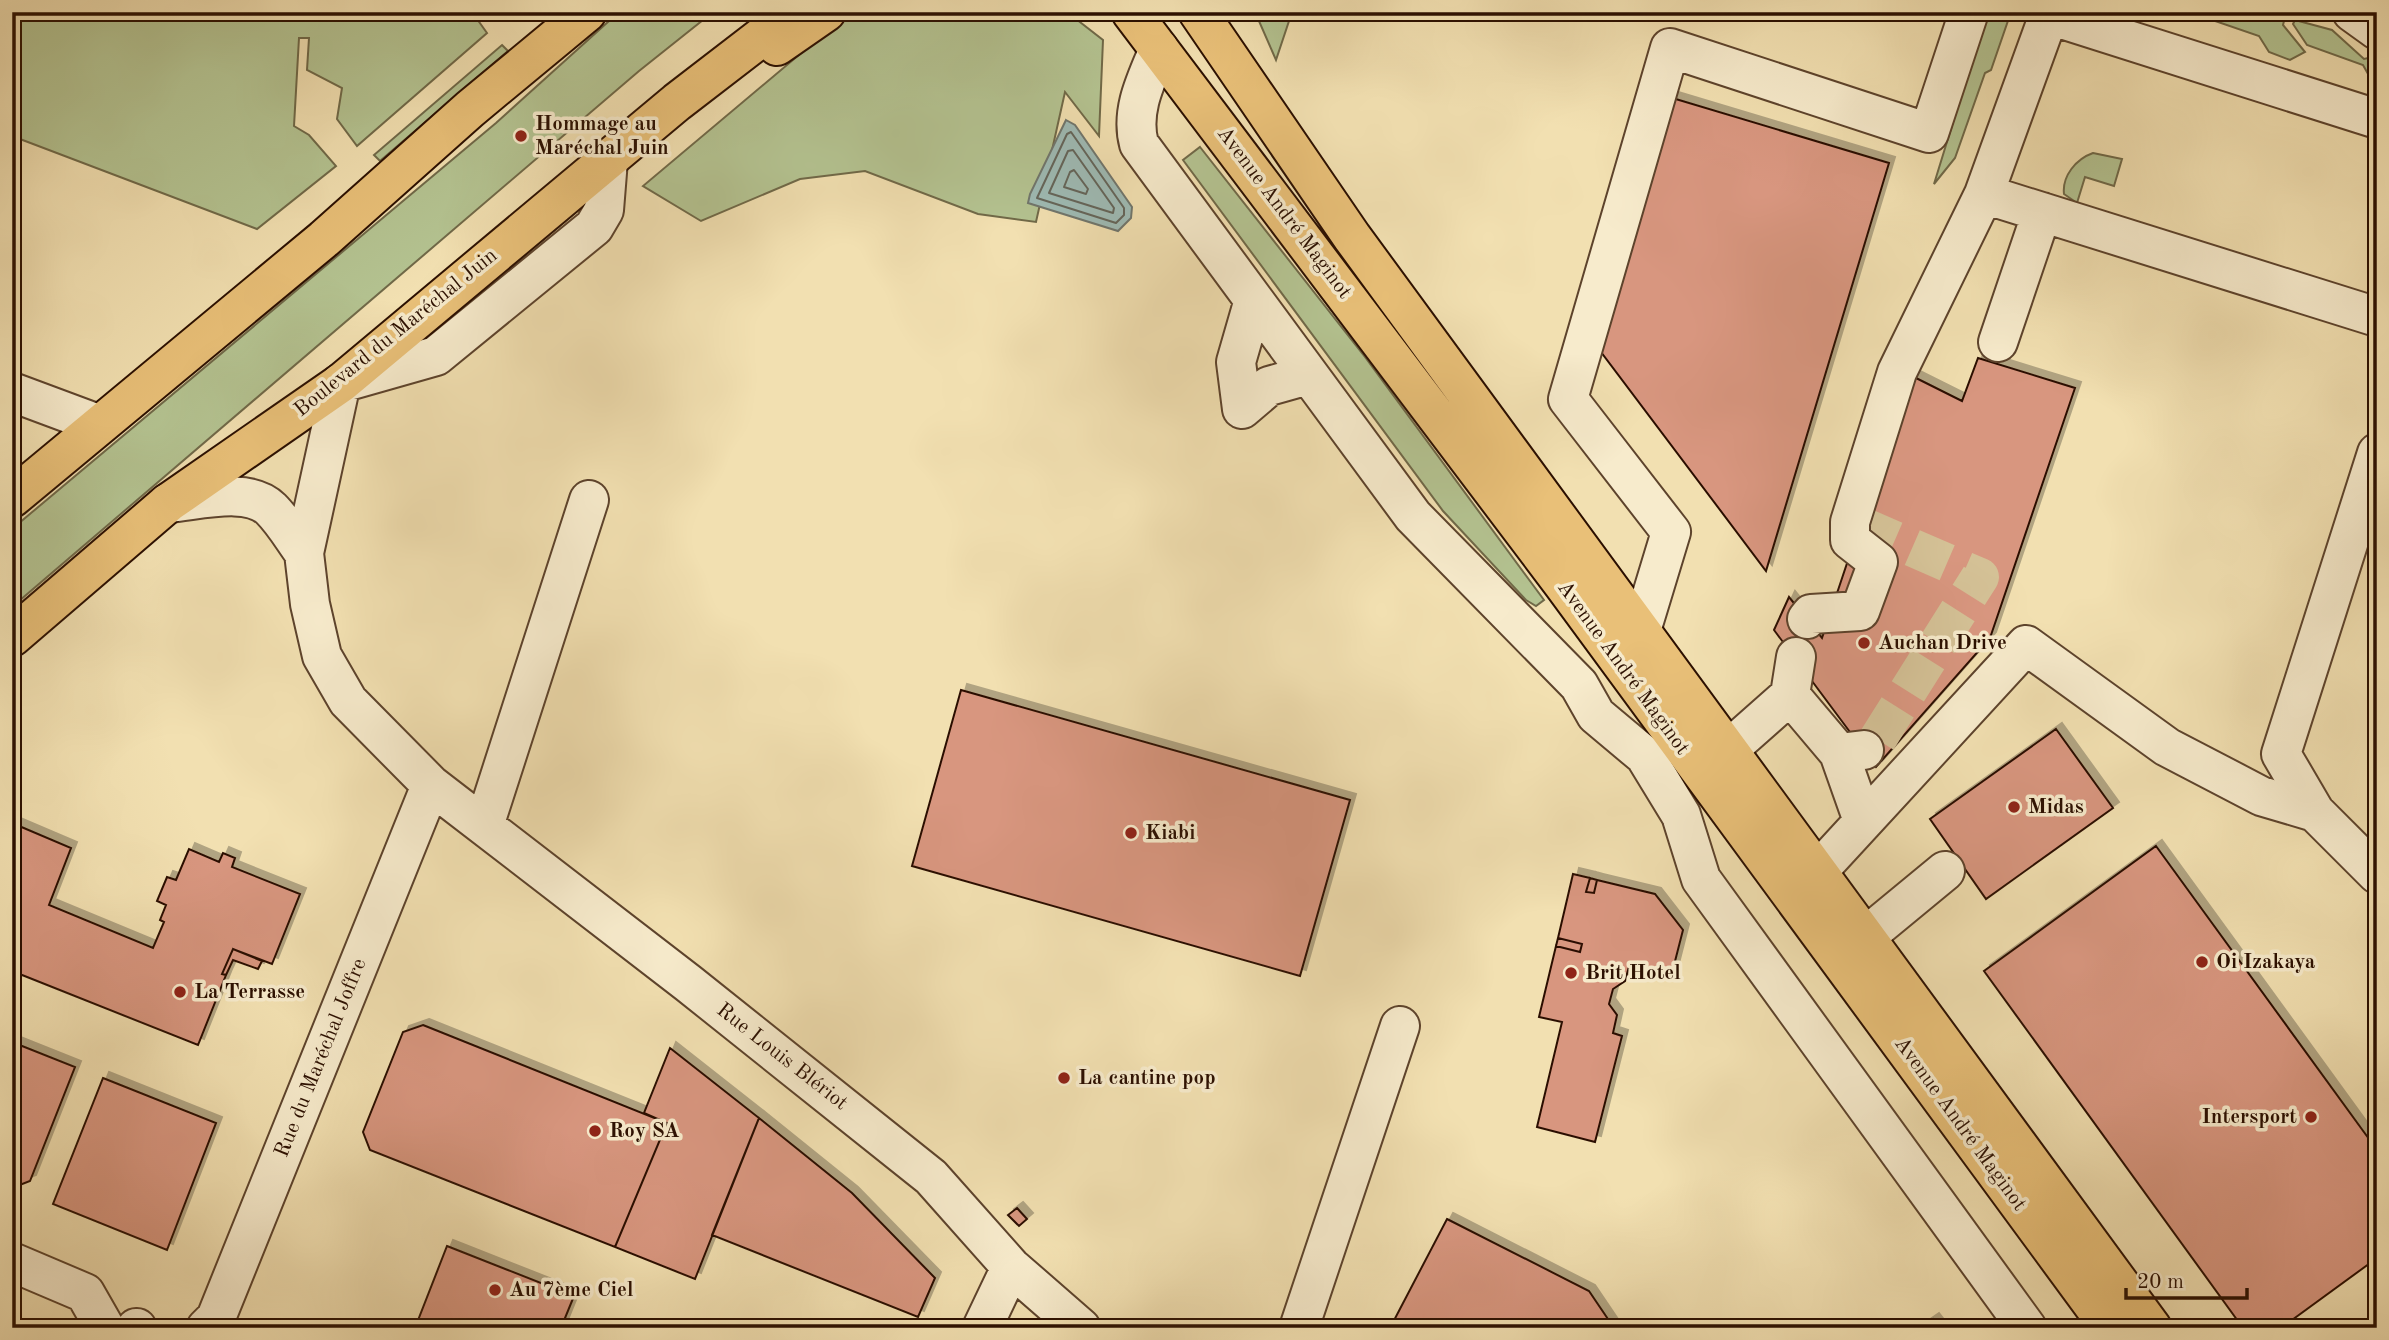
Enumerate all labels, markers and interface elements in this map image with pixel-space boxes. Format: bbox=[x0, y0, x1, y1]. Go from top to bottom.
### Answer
place label: Hommage au Maréchal Juin bbox=[535, 114, 669, 159]
street label: Avenue André Maginot bbox=[1213, 123, 1355, 303]
marker: Hommage au Maréchal Juin bbox=[513, 128, 529, 144]
street label: Boulevard du Maréchal Juin bbox=[291, 245, 501, 421]
street label: Avenue André Maginot bbox=[1553, 577, 1693, 759]
place label: Auchan Drive bbox=[1878, 633, 2007, 654]
marker: Auchan Drive bbox=[1856, 635, 1872, 651]
place label: Midas bbox=[2028, 797, 2084, 818]
marker: Midas bbox=[2006, 799, 2022, 815]
place label: Kiabi bbox=[1145, 823, 1195, 844]
marker: Kiabi bbox=[1123, 825, 1139, 841]
place label: Oi Izakaya bbox=[2216, 952, 2316, 973]
marker: Oi Izakaya bbox=[2194, 954, 2210, 970]
street label: Rue du Maréchal Joffre bbox=[271, 956, 371, 1160]
place label: Brit Hotel bbox=[1585, 963, 1681, 984]
marker: Brit Hotel bbox=[1563, 965, 1579, 981]
place label: La Terrasse bbox=[194, 982, 305, 1003]
marker: La Terrasse bbox=[172, 984, 188, 1000]
street label: Rue Louis Blériot bbox=[712, 999, 852, 1115]
street label: Avenue André Maginot bbox=[1890, 1033, 2030, 1215]
place label: La cantine pop bbox=[1078, 1068, 1216, 1089]
marker: La cantine pop bbox=[1056, 1070, 1072, 1086]
place label: Intersport bbox=[2202, 1107, 2297, 1128]
marker: Intersport bbox=[2303, 1109, 2319, 1125]
place label: Roy SA bbox=[609, 1121, 680, 1142]
marker: Roy SA bbox=[587, 1123, 603, 1139]
scale bar bbox=[2126, 1256, 2247, 1300]
text: 20 m bbox=[2137, 1272, 2184, 1293]
place label: Au 7ème Ciel bbox=[509, 1280, 633, 1301]
marker: Au 7ème Ciel bbox=[487, 1282, 503, 1298]

